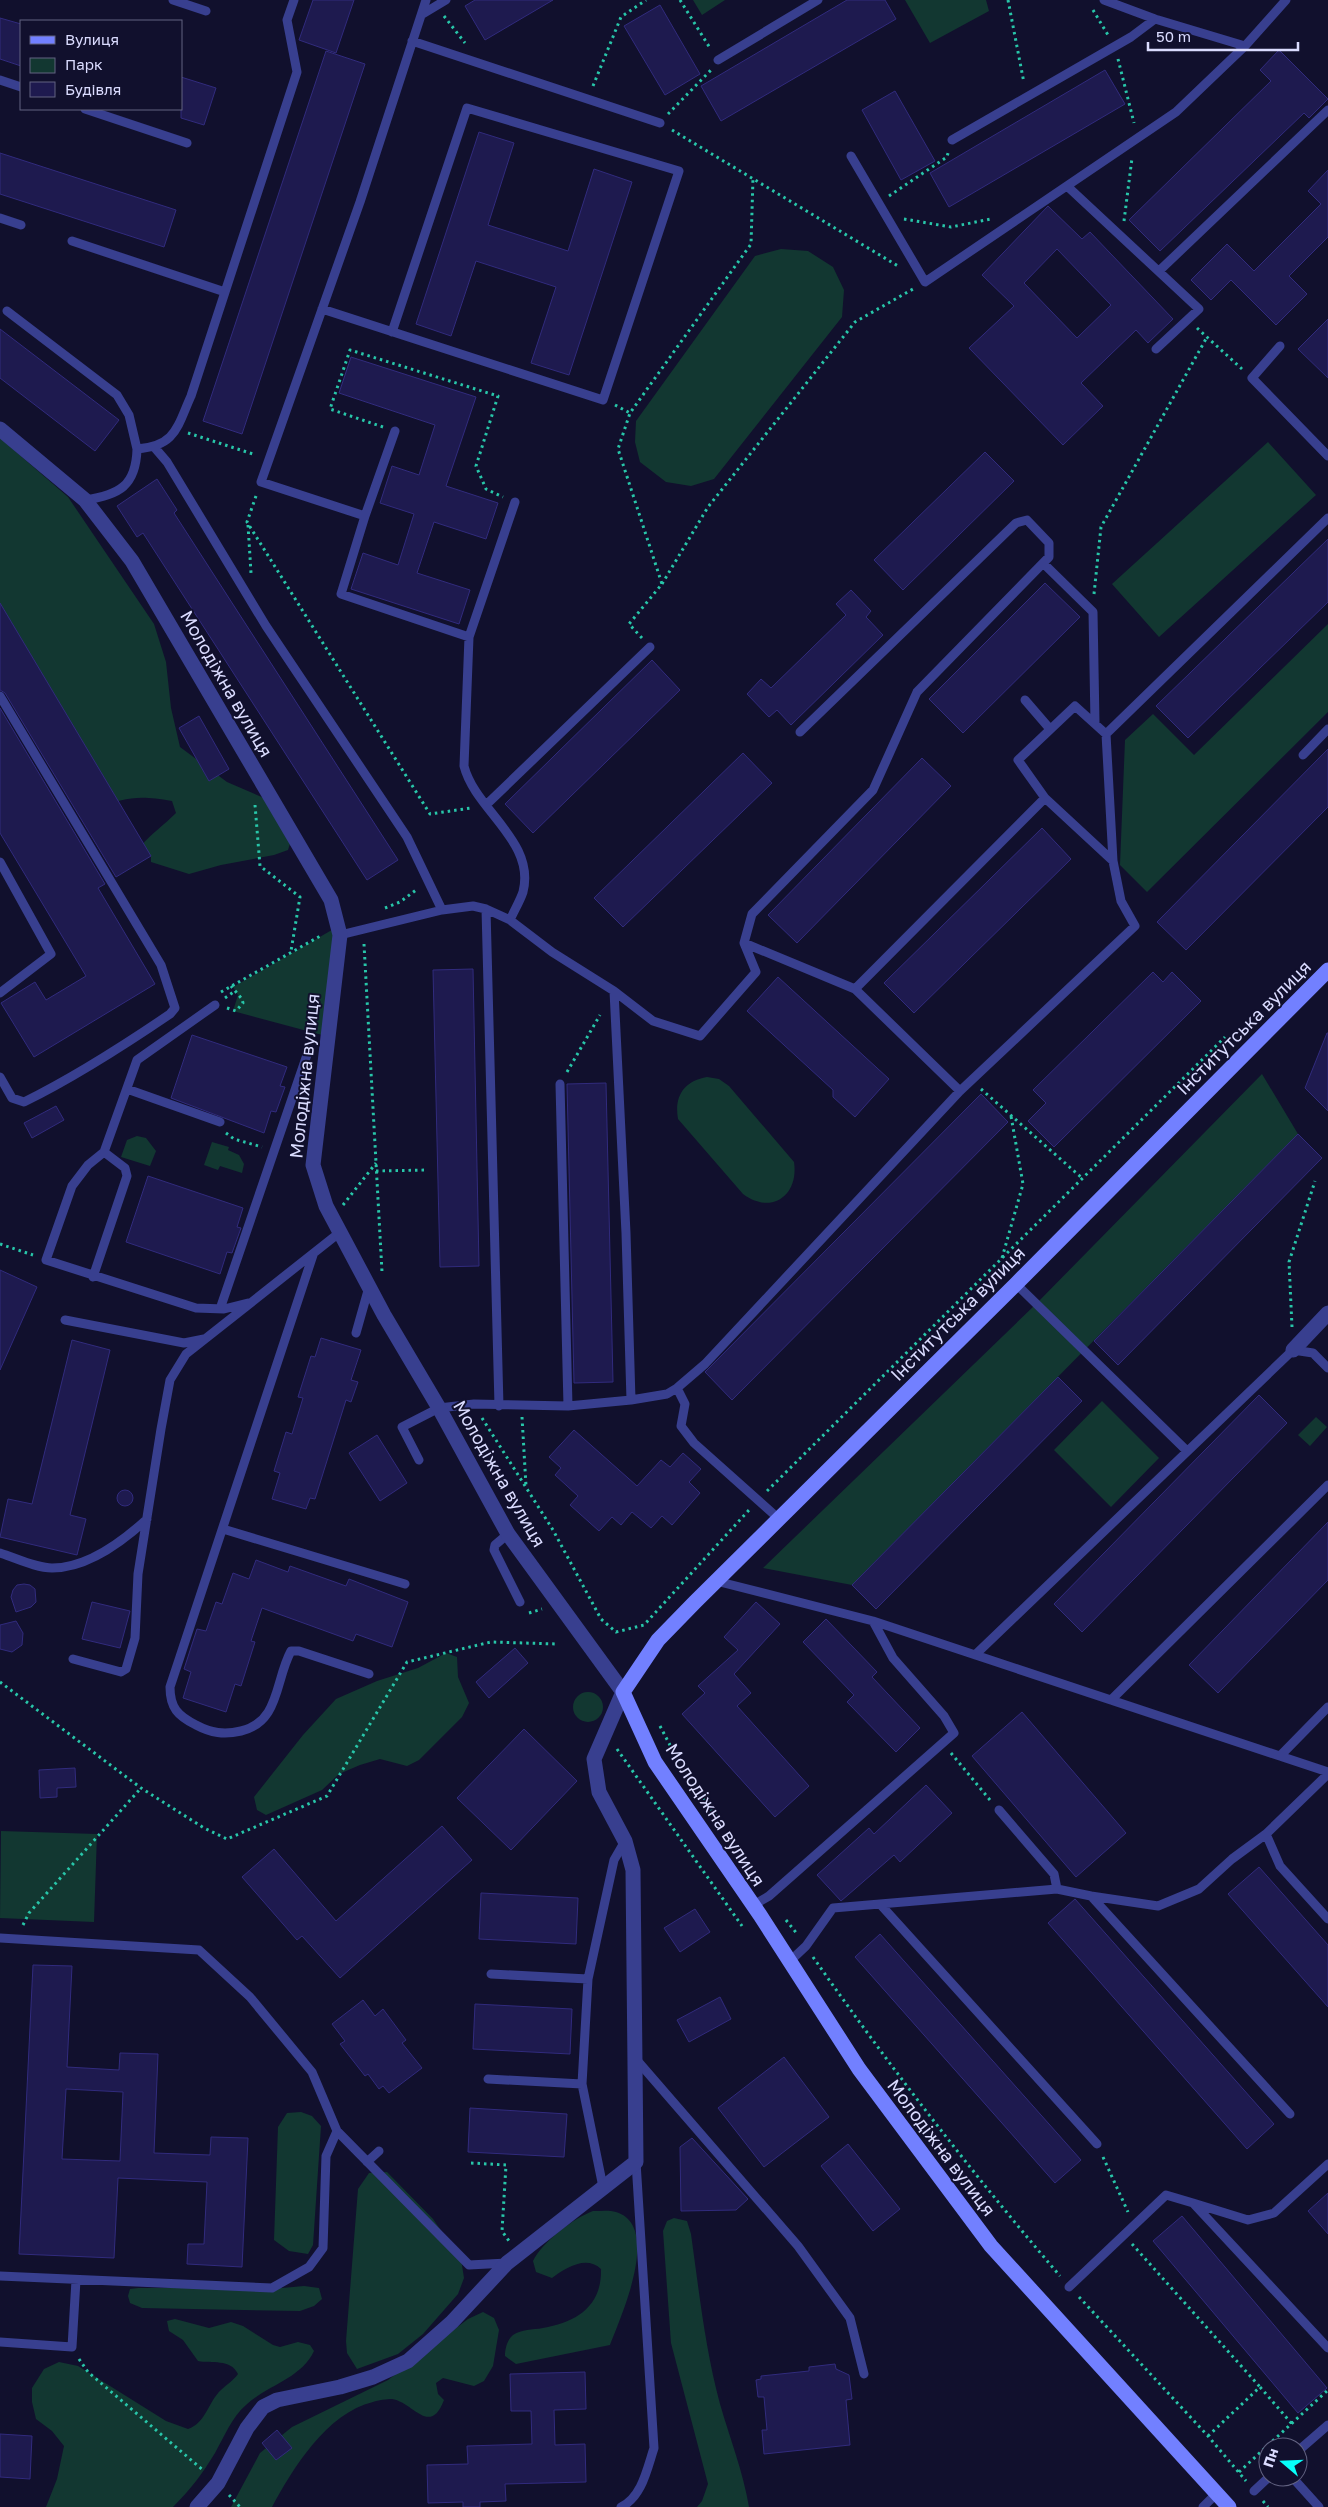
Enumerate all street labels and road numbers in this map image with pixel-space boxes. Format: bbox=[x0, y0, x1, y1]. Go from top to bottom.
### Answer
street label: Молодіжна вулиця bbox=[176, 606, 278, 761]
street label: Інститутська вулиця bbox=[1171, 955, 1315, 1099]
street label: Молодіжна вулиця bbox=[284, 992, 324, 1159]
street label: Інститутська вулиця bbox=[885, 1241, 1029, 1385]
street label: Молодіжна вулиця bbox=[449, 1396, 551, 1551]
street label: Молодіжна вулиця bbox=[662, 1739, 770, 1890]
street label: Молодіжна вулиця bbox=[883, 2075, 1000, 2220]

